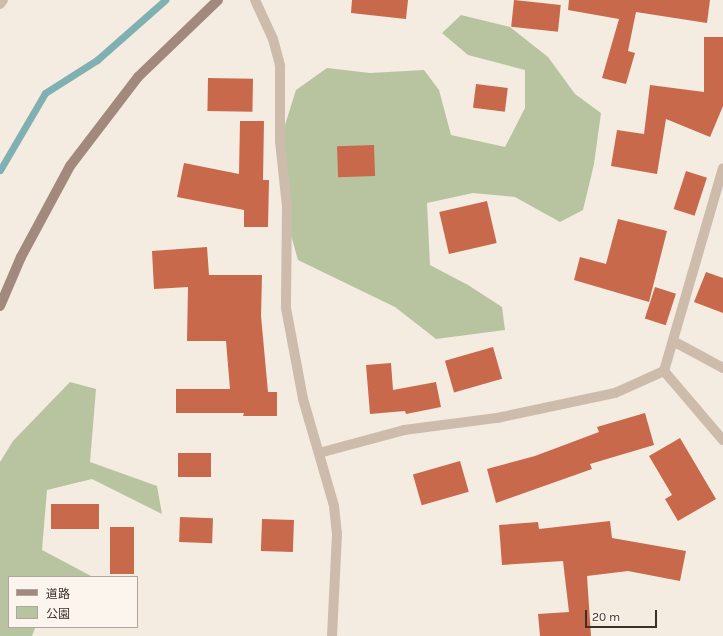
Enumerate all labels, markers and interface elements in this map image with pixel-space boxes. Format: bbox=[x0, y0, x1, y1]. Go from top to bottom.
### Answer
legend bbox=[8, 576, 138, 628]
text: 道路 bbox=[46, 587, 70, 601]
scale bar bbox=[587, 602, 659, 628]
text: 公園 bbox=[46, 607, 70, 621]
text: 20 m bbox=[592, 610, 620, 624]

